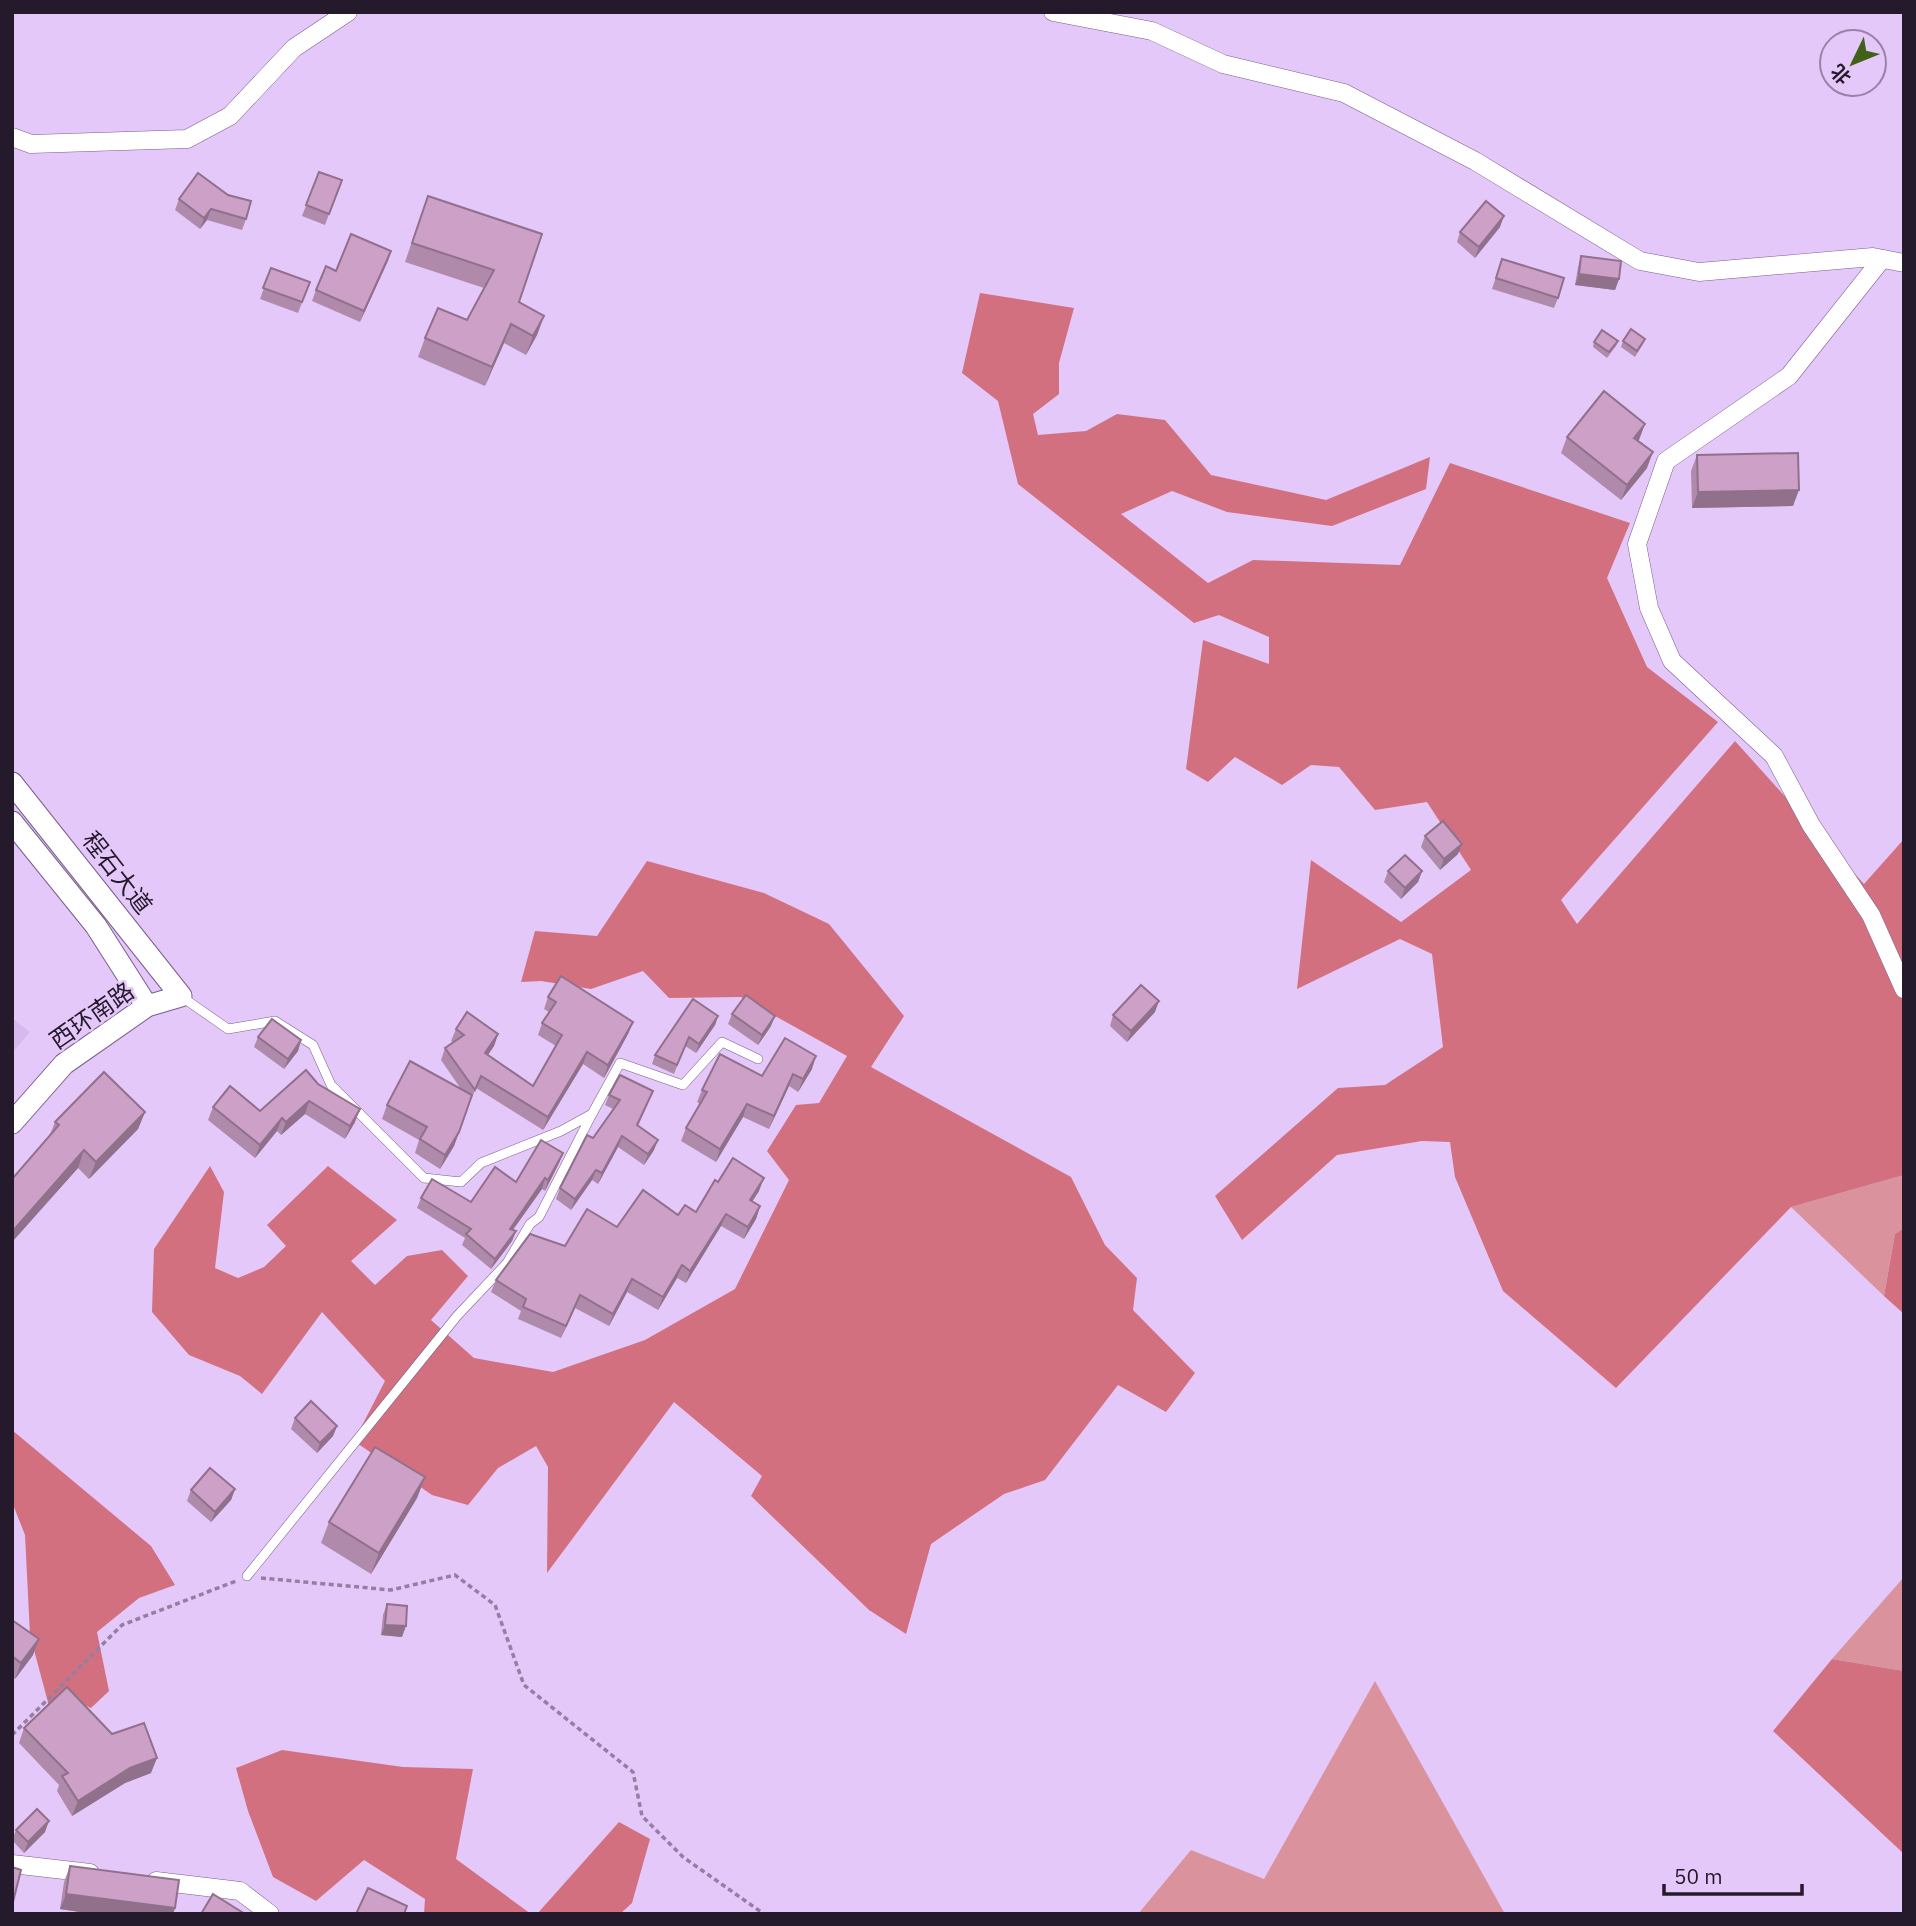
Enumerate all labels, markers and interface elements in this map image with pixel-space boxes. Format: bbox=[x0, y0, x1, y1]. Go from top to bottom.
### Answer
north arrow bbox=[1818, 28, 1888, 98]
text: 北 bbox=[1825, 59, 1856, 90]
street label: 程石大道 bbox=[76, 825, 160, 920]
street label: 西环南路 bbox=[43, 975, 140, 1056]
scale bar bbox=[1664, 1853, 1802, 1897]
text: 50 m bbox=[1674, 1862, 1723, 1890]

